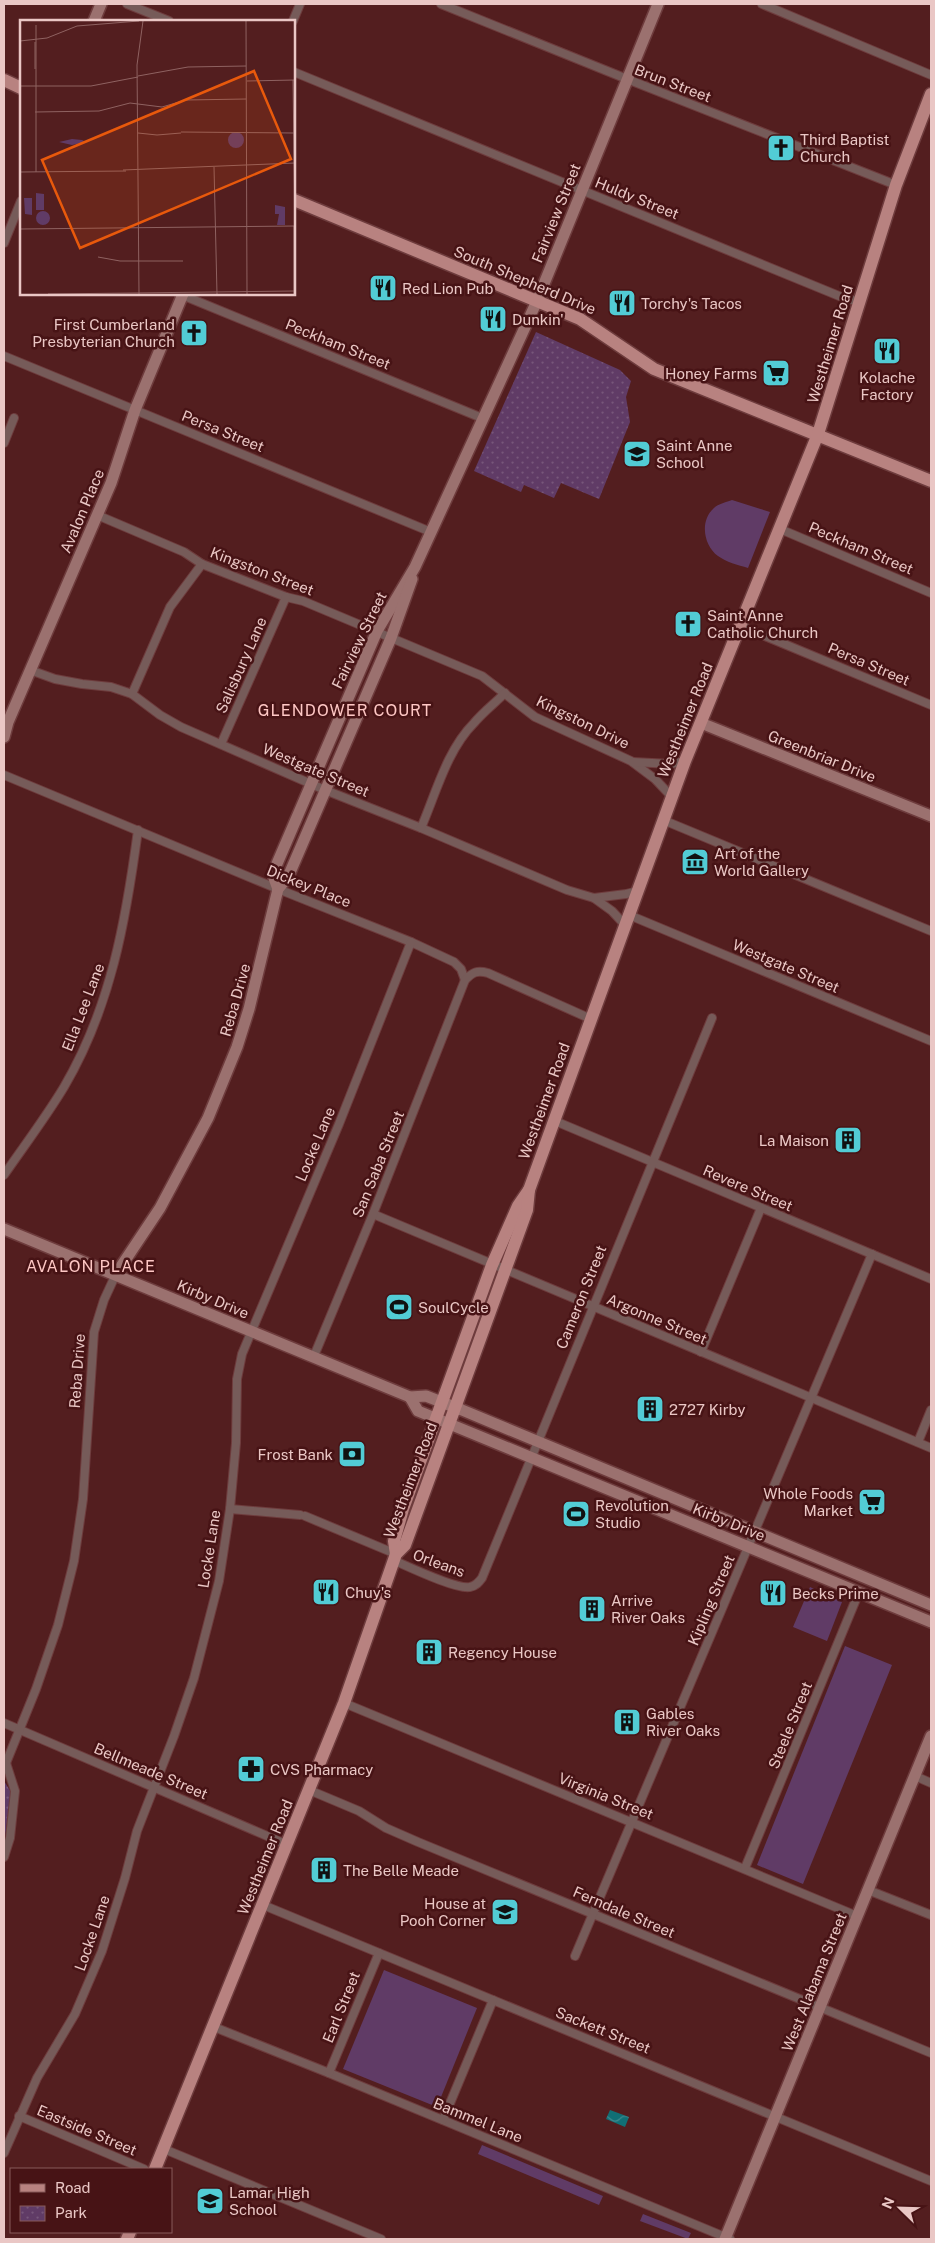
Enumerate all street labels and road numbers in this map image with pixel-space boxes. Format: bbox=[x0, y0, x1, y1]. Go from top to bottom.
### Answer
street label: Brun Street bbox=[632, 61, 714, 105]
street label: Fairview Street bbox=[528, 161, 584, 265]
street label: Huldy Street bbox=[593, 173, 682, 223]
street label: South Shepherd Drive bbox=[451, 242, 599, 318]
street label: Westheimer Road bbox=[804, 283, 856, 405]
street label: Peckham Street bbox=[283, 315, 393, 373]
street label: Persa Street bbox=[179, 407, 267, 455]
street label: Avalon Place bbox=[57, 467, 107, 555]
street label: Peckham Street bbox=[806, 518, 916, 578]
street label: Kingston Street bbox=[208, 543, 316, 599]
street label: Fairview Street bbox=[328, 589, 390, 691]
street label: Salisbury Lane bbox=[212, 614, 270, 716]
street label: Persa Street bbox=[826, 639, 913, 689]
street label: Westheimer Road bbox=[654, 660, 716, 780]
street label: Kingston Drive bbox=[534, 692, 632, 752]
street label: Greenbriar Drive bbox=[766, 727, 878, 785]
street label: Westgate Street bbox=[260, 740, 372, 800]
street label: Dickey Place bbox=[264, 861, 354, 911]
street label: Westgate Street bbox=[730, 936, 842, 996]
street label: Ella Lee Lane bbox=[58, 961, 108, 1053]
street label: Reba Drive bbox=[216, 962, 254, 1038]
street label: Westheimer Road bbox=[515, 1040, 573, 1162]
street label: Locke Lane bbox=[292, 1104, 338, 1184]
street label: San Saba Street bbox=[349, 1108, 407, 1220]
street label: Revere Street bbox=[701, 1161, 796, 1215]
street label: Cameron Street bbox=[552, 1243, 610, 1351]
street label: Kirby Drive bbox=[175, 1276, 251, 1322]
street label: Argonne Street bbox=[604, 1290, 710, 1348]
street label: Reba Drive bbox=[66, 1333, 88, 1409]
street label: Westheimer Road bbox=[380, 1420, 440, 1540]
street label: Kirby Drive bbox=[690, 1500, 768, 1544]
street label: Locke Lane bbox=[194, 1509, 224, 1589]
street label: Orleans bbox=[411, 1546, 467, 1580]
street label: Kipling Street bbox=[684, 1552, 738, 1648]
street label: Steele Street bbox=[765, 1679, 815, 1771]
street label: Bellmeade Street bbox=[92, 1739, 211, 1803]
street label: Virginia Street bbox=[556, 1769, 656, 1823]
street label: Westheimer Road bbox=[234, 1797, 296, 1917]
street label: Ferndale Street bbox=[571, 1883, 678, 1941]
street label: Locke Lane bbox=[71, 1893, 113, 1973]
street label: West Alabama Street bbox=[778, 1910, 850, 2054]
street label: Earl Street bbox=[319, 1969, 363, 2045]
street label: Sackett Street bbox=[553, 2003, 653, 2057]
street label: Bammel Lane bbox=[431, 2094, 525, 2146]
street label: Eastside Street bbox=[35, 2101, 140, 2159]

